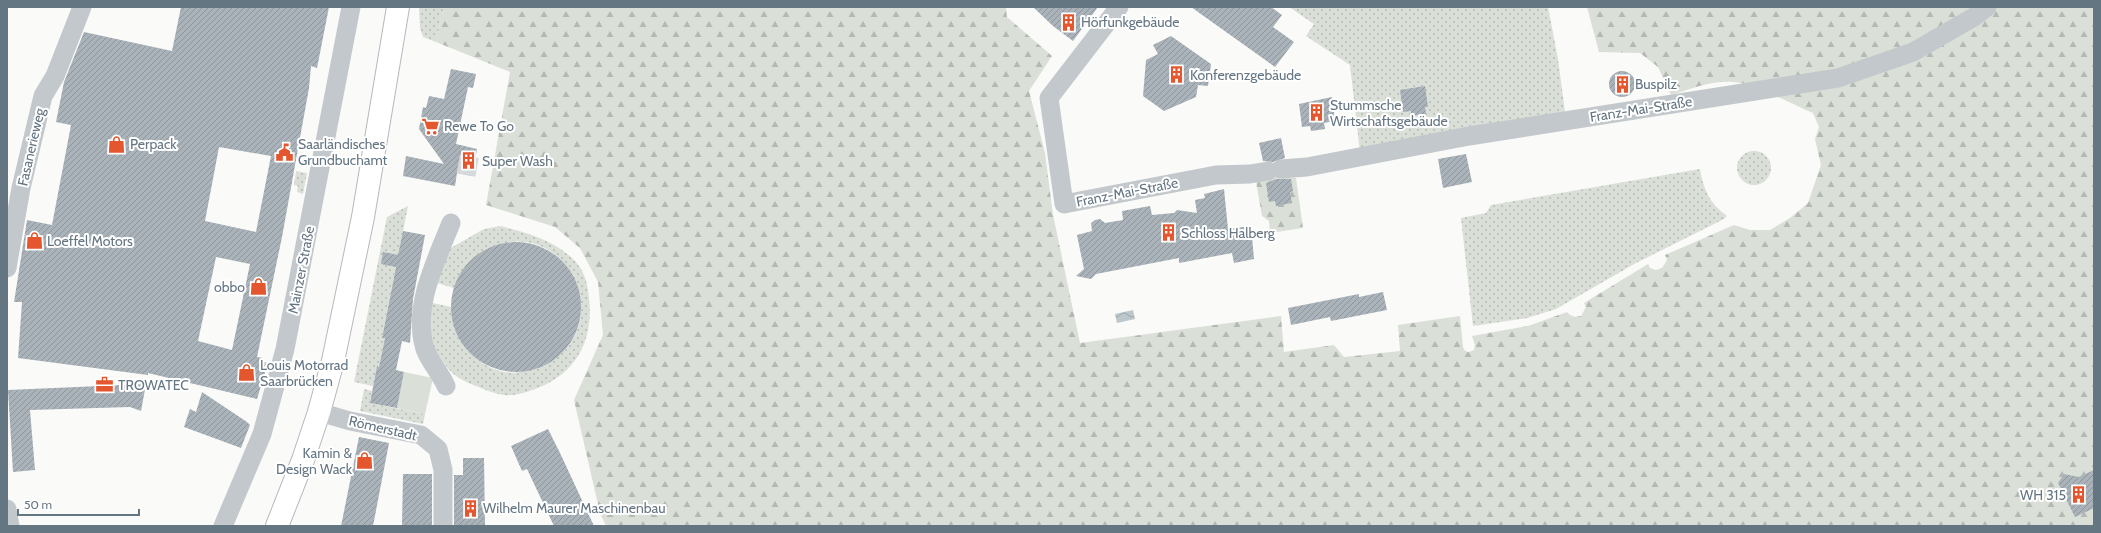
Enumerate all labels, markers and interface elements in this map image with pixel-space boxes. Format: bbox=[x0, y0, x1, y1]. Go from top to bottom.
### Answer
building icon: Hörfunkgebäude bbox=[1058, 12, 1078, 32]
place label: Hörfunkgebäude bbox=[1081, 13, 1180, 31]
building icon: Konferenzgebäude bbox=[1167, 65, 1187, 85]
place label: Konferenzgebäude bbox=[1190, 66, 1301, 84]
building icon: Buspilz bbox=[1612, 74, 1632, 94]
place label: Buspilz bbox=[1635, 75, 1677, 93]
street label: Franz-Mai-Straße bbox=[1588, 92, 1694, 126]
place label: Stummsche Wirtschaftsgebäude bbox=[1330, 96, 1448, 130]
building icon: Stummsche Wirtschaftsgebäude bbox=[1307, 103, 1327, 123]
street label: Fasanerieweg bbox=[13, 105, 49, 188]
supermarket icon: Rewe To Go bbox=[421, 116, 441, 136]
place label: Rewe To Go bbox=[444, 117, 514, 135]
shop icon: Perpack bbox=[107, 134, 127, 154]
place label: Perpack bbox=[130, 135, 177, 153]
place label: Saarländisches Grundbuchamt bbox=[298, 135, 388, 169]
public building icon: Saarländisches Grundbuchamt bbox=[275, 142, 295, 162]
building icon: Super Wash bbox=[459, 151, 479, 171]
place label: Super Wash bbox=[482, 152, 553, 170]
street label: Franz-Mai-Straße bbox=[1074, 173, 1180, 211]
building icon: Schloss Halberg bbox=[1158, 223, 1178, 243]
place label: Schloss Halberg bbox=[1181, 224, 1276, 242]
street label: Mainzer Straße bbox=[284, 225, 318, 315]
shop icon: Loeffel Motors bbox=[24, 231, 44, 251]
place label: Loeffel Motors bbox=[47, 232, 133, 250]
shop icon: obbo bbox=[248, 277, 268, 297]
place label: obbo bbox=[214, 278, 245, 296]
place label: Louis Motorrad Saarbrücken bbox=[260, 356, 348, 390]
shop icon: Louis Motorrad Saarbrücken bbox=[237, 363, 257, 383]
office icon: TROWATEC bbox=[95, 375, 115, 395]
place label: TROWATEC bbox=[118, 376, 189, 394]
street label: Römerstadt bbox=[347, 411, 419, 445]
place label: Kamin & Design Wack bbox=[276, 444, 353, 478]
shop icon: Kamin & Design Wack bbox=[355, 451, 375, 471]
building icon: WH 315 bbox=[2069, 485, 2089, 505]
place label: WH 315 bbox=[2020, 486, 2066, 504]
scale bar bbox=[18, 491, 139, 517]
text: 50 m bbox=[24, 497, 52, 512]
building icon: Wilhelm Maurer Maschinenbau bbox=[460, 498, 480, 518]
place label: Wilhelm Maurer Maschinenbau bbox=[483, 499, 666, 517]

